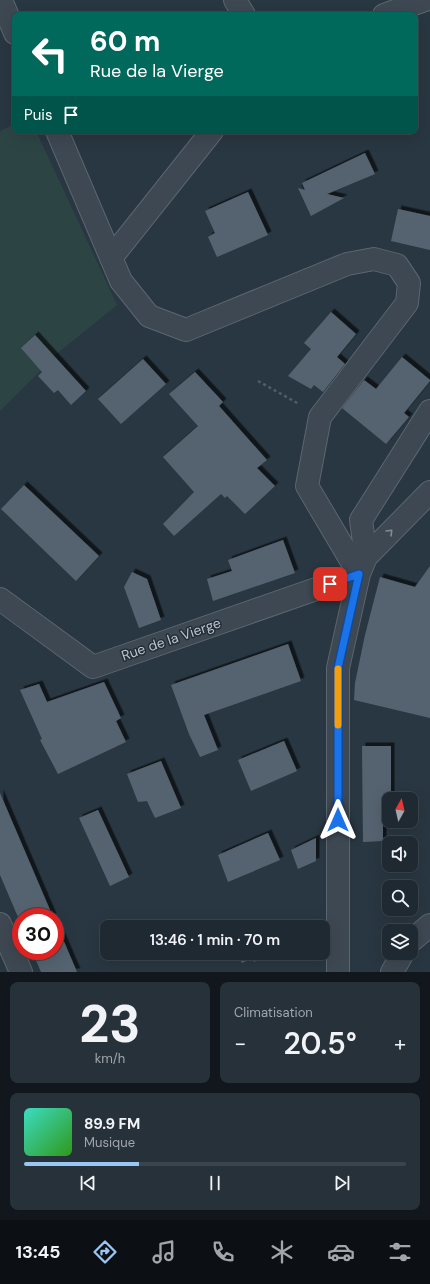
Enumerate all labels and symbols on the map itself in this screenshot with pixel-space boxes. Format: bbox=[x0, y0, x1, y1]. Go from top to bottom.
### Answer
one-way arrow bbox=[385, 529, 393, 537]
pin bbox=[313, 567, 347, 601]
street label: Rue de la Vierge bbox=[119, 614, 223, 664]
north arrow bbox=[382, 792, 418, 828]
position arrow bbox=[317, 799, 359, 841]
speed limit sign: 30 bbox=[12, 908, 64, 960]

